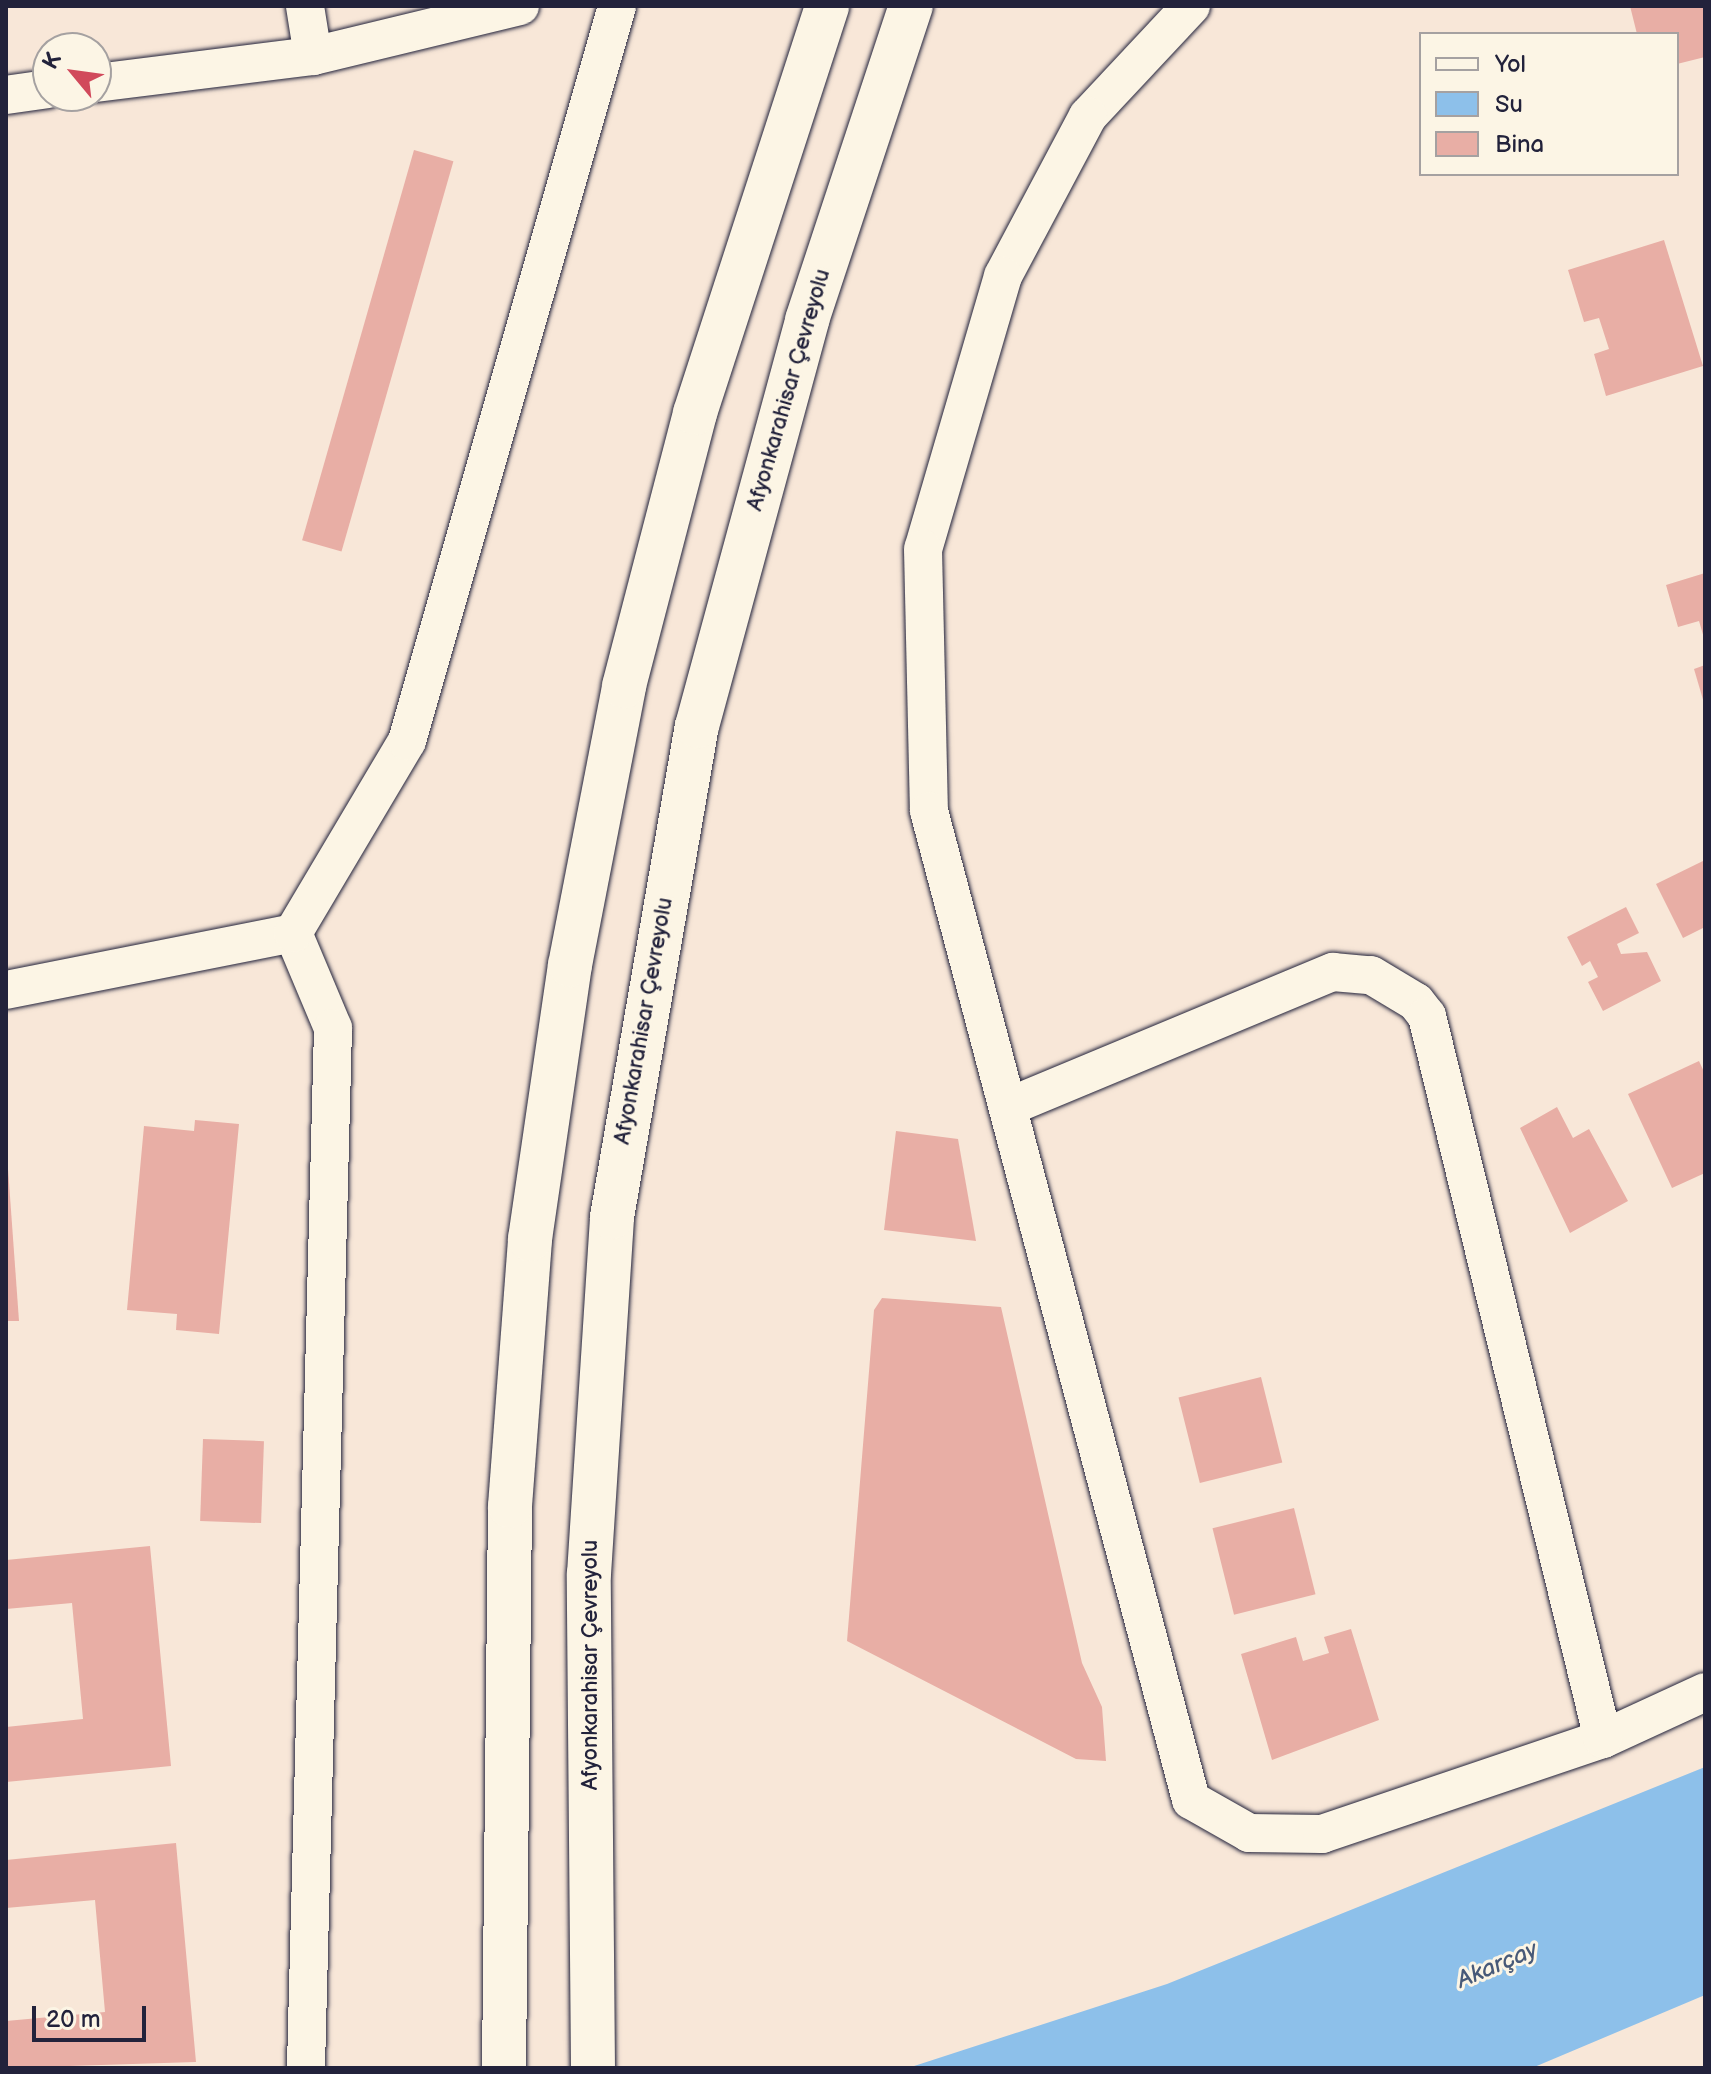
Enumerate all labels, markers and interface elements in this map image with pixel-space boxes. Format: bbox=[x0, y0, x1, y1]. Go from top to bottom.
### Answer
north arrow bbox=[32, 32, 112, 112]
legend bbox=[1419, 32, 1679, 176]
text: K bbox=[37, 48, 68, 74]
text: Yol bbox=[1495, 50, 1526, 79]
text: Su bbox=[1495, 90, 1523, 119]
text: Bina bbox=[1495, 130, 1544, 159]
street label: Afyonkarahisar Çevreyolu bbox=[742, 266, 836, 514]
street label: Afyonkarahisar Çevreyolu bbox=[609, 895, 679, 1147]
street label: Afyonkarahisar Çevreyolu bbox=[578, 1540, 604, 1790]
water label: Akarçay bbox=[1452, 1935, 1542, 1995]
scale bar bbox=[36, 1990, 150, 2040]
text: 20 m bbox=[46, 2005, 101, 2034]

